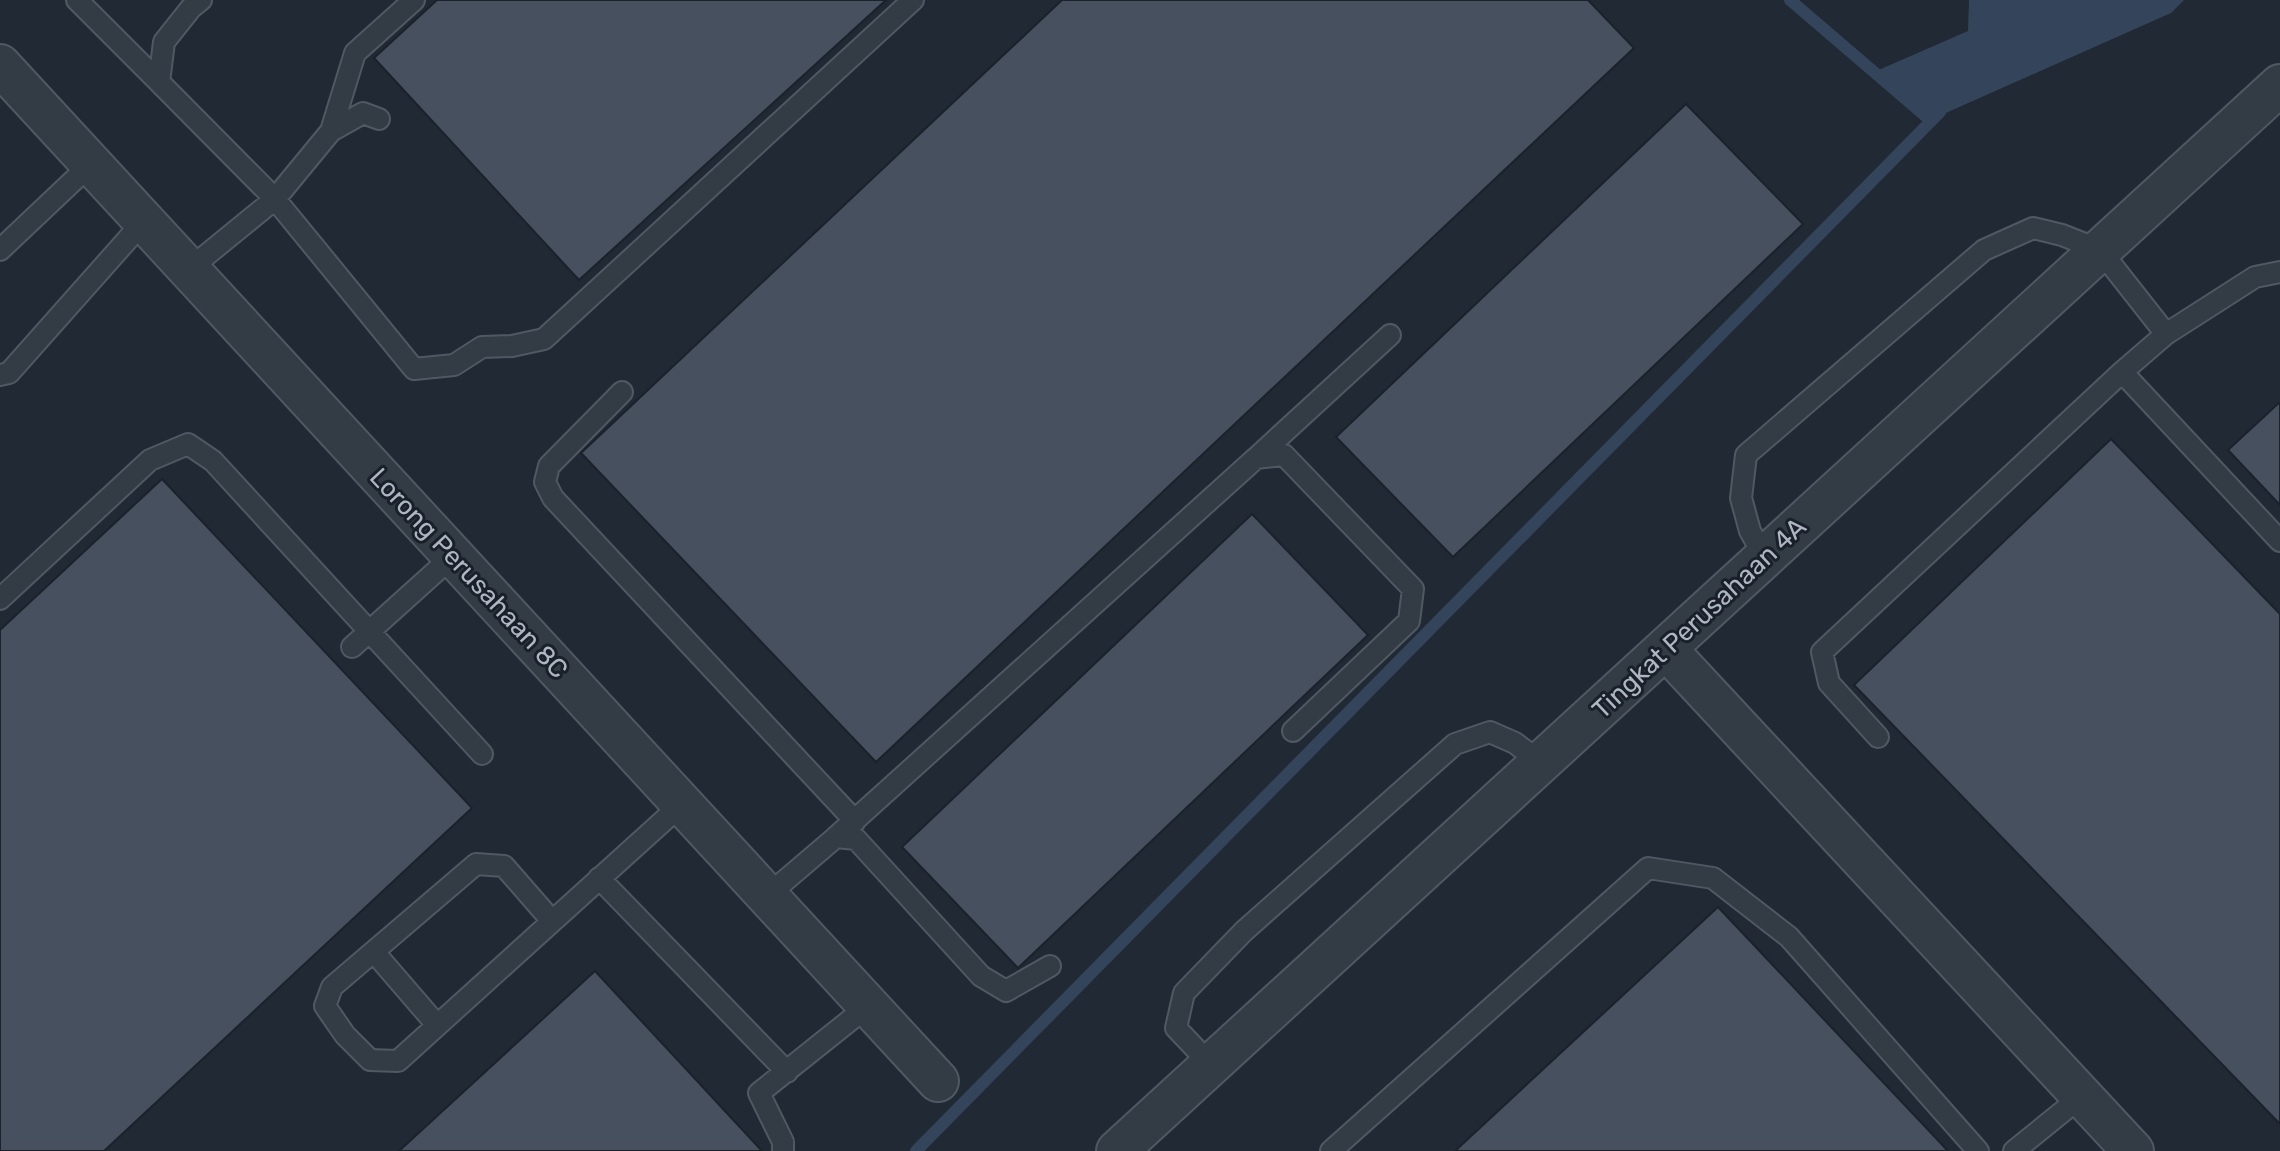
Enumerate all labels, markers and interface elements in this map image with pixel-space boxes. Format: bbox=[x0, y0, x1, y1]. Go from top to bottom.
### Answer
street label: Lorong Perusahaan 8C bbox=[363, 462, 574, 685]
street label: Tingkat Perusahaan 4A bbox=[1586, 511, 1813, 725]

